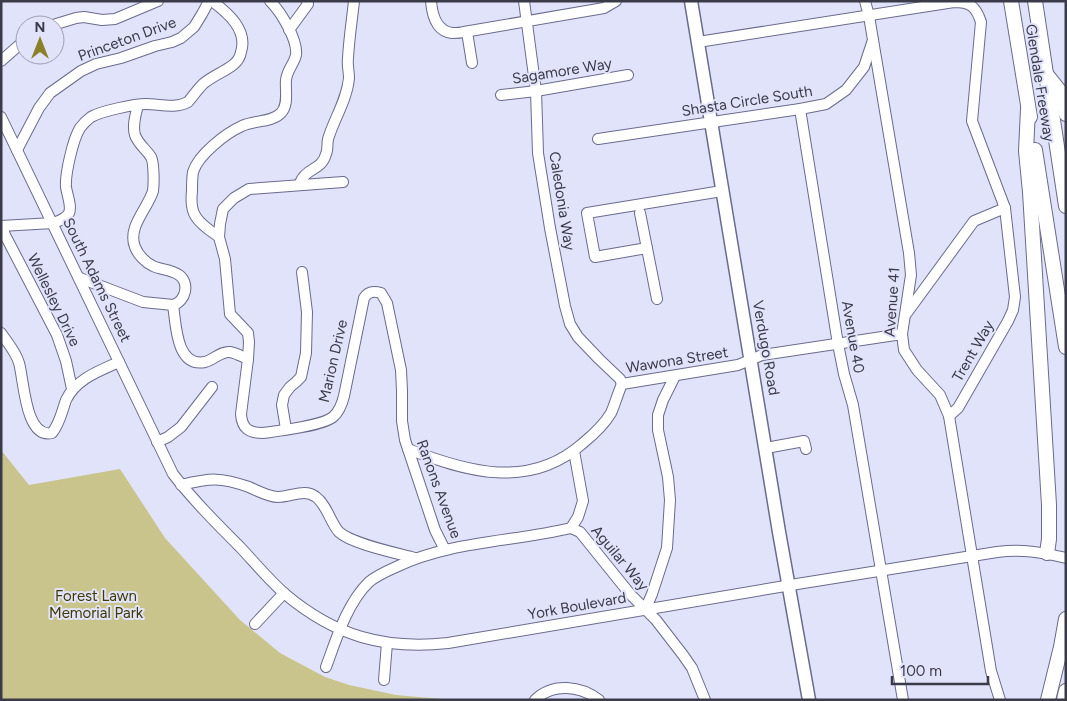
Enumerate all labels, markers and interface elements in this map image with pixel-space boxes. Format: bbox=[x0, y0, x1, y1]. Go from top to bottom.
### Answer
street label: Princeton Drive bbox=[76, 13, 178, 65]
north arrow bbox=[15, 15, 65, 65]
text: N bbox=[35, 19, 45, 36]
street label: Glendale Freeway bbox=[1022, 23, 1058, 143]
street label: Sagamore Way bbox=[511, 54, 613, 88]
street label: Shasta Circle South bbox=[680, 82, 814, 120]
street label: Caledonia Way bbox=[545, 150, 579, 252]
street label: South Adams Street bbox=[59, 215, 135, 345]
street label: Wellesley Drive bbox=[24, 251, 84, 349]
street label: Avenue 41 bbox=[881, 266, 903, 338]
street label: Verdugo Road bbox=[749, 299, 783, 397]
street label: Avenue 40 bbox=[838, 299, 868, 375]
street label: Trent Way bbox=[948, 317, 998, 385]
street label: Marion Drive bbox=[315, 318, 351, 404]
street label: Wawona Street bbox=[625, 343, 730, 377]
street label: Ranons Avenue bbox=[413, 437, 465, 541]
street label: Aguilar Way bbox=[588, 522, 653, 594]
park label: Forest Lawn Memorial Park bbox=[49, 587, 144, 622]
street label: York Boulevard bbox=[526, 588, 628, 624]
scale bar bbox=[892, 654, 988, 686]
text: 100 m bbox=[900, 662, 942, 680]

